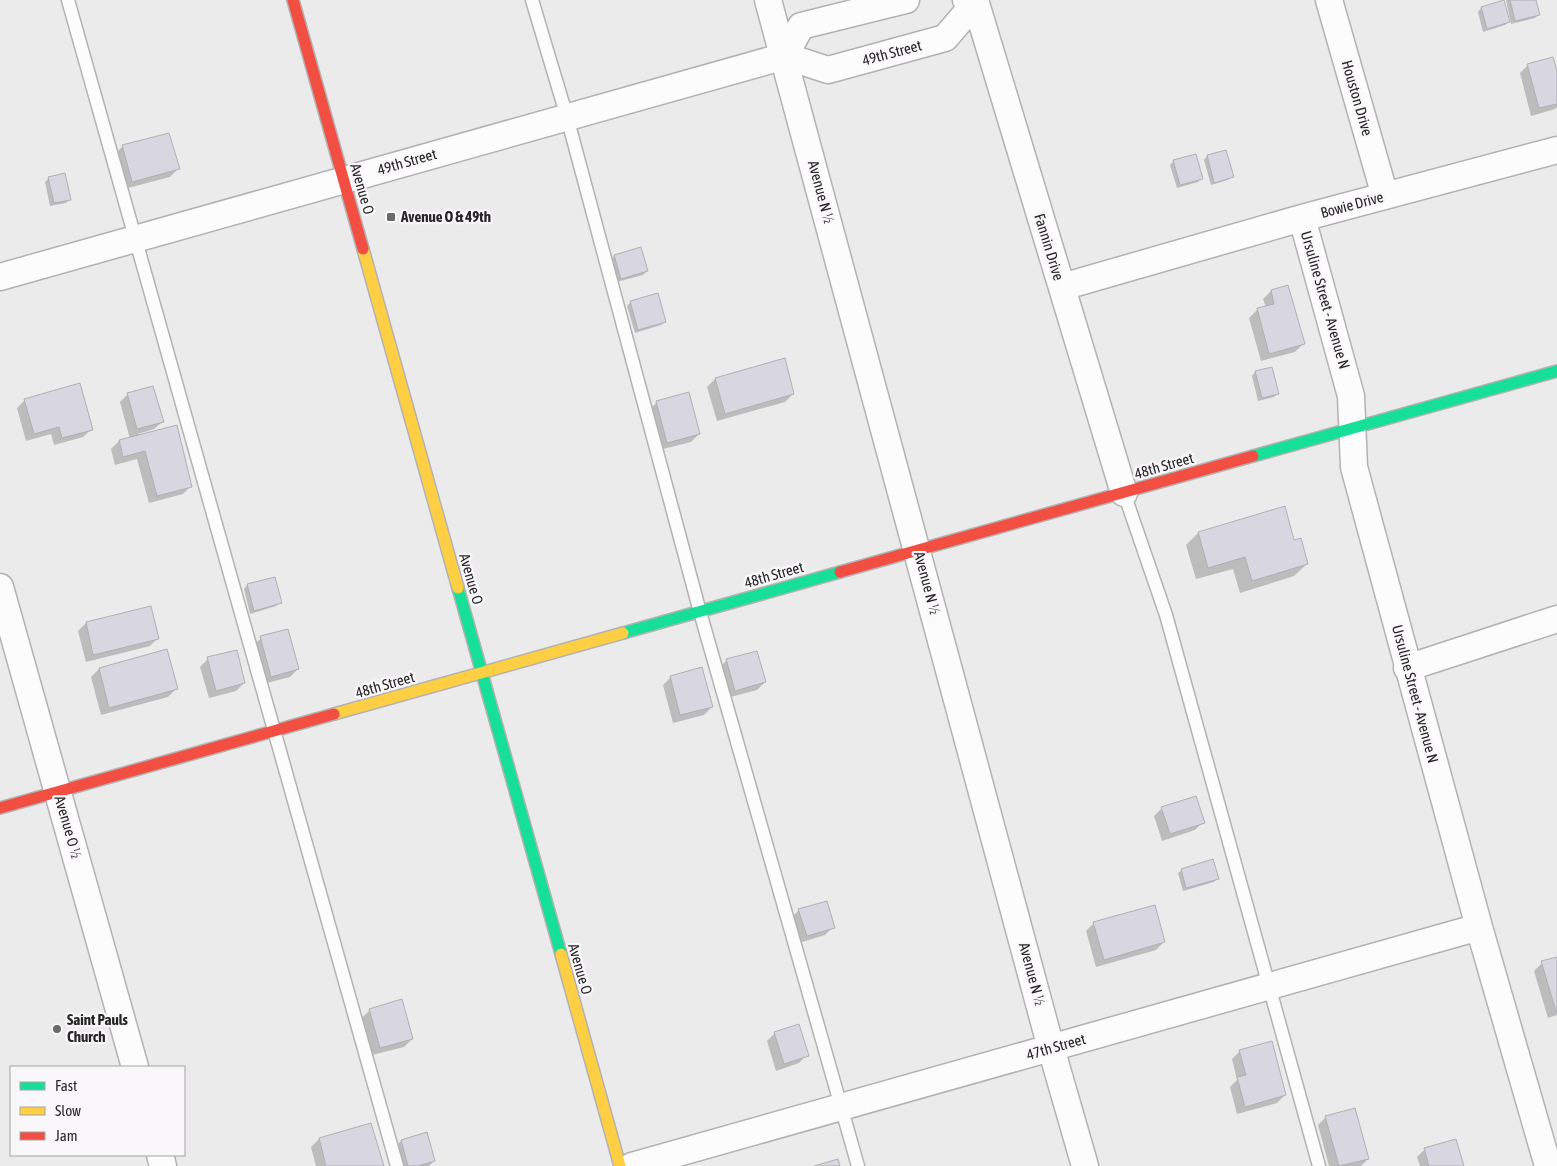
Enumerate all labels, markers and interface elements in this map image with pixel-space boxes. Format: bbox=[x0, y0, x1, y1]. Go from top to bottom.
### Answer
street label: 49th Street bbox=[860, 36, 923, 69]
street label: Houston Drive bbox=[1339, 58, 1376, 138]
street label: 49th Street bbox=[375, 145, 438, 178]
street label: Avenue N ½ bbox=[805, 159, 838, 225]
street label: Avenue O bbox=[347, 161, 378, 217]
street label: Bowie Drive bbox=[1319, 188, 1385, 221]
place label: Avenue O & 49th bbox=[400, 208, 491, 225]
marker: Avenue O & 49th bbox=[385, 211, 397, 223]
street label: Fannin Drive bbox=[1031, 211, 1068, 283]
street label: Ursuline Street - Avenue N bbox=[1298, 229, 1353, 371]
street label: 48th Street bbox=[1132, 449, 1195, 482]
street label: Avenue N ½ bbox=[911, 550, 944, 616]
street label: Avenue O bbox=[456, 551, 487, 607]
street label: 48th Street bbox=[742, 558, 805, 591]
street label: Ursuline Street - Avenue N bbox=[1389, 623, 1442, 765]
street label: 48th Street bbox=[353, 668, 416, 701]
street label: Avenue O ½ bbox=[51, 794, 86, 860]
street label: Avenue O bbox=[565, 941, 596, 997]
street label: Avenue N ½ bbox=[1016, 941, 1049, 1007]
place label: Saint Pauls Church bbox=[67, 1011, 129, 1045]
marker: Saint Pauls Church bbox=[51, 1023, 63, 1035]
street label: 47th Street bbox=[1024, 1030, 1087, 1063]
legend bbox=[10, 1066, 185, 1156]
text: Fast bbox=[55, 1077, 77, 1094]
text: Slow bbox=[55, 1102, 81, 1119]
text: Jam bbox=[55, 1127, 78, 1144]

